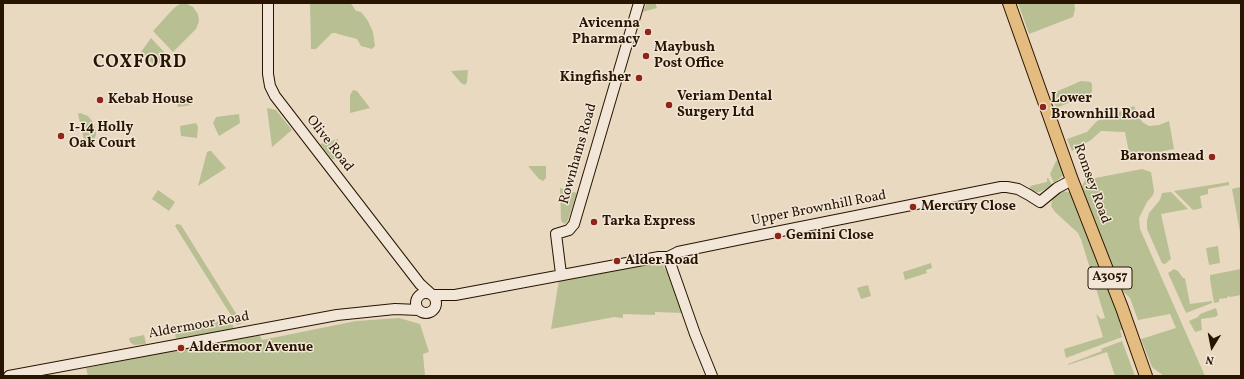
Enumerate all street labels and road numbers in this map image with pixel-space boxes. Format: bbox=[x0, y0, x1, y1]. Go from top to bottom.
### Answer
street label: Rownhams Road bbox=[557, 102, 601, 206]
street label: Olive Road bbox=[302, 112, 356, 176]
street label: Romsey Road bbox=[1069, 142, 1113, 226]
street label: Upper Brownhill Road bbox=[750, 188, 888, 230]
road number: A3057 bbox=[1088, 267, 1132, 289]
street label: Aldermoor Road bbox=[147, 309, 251, 343]

